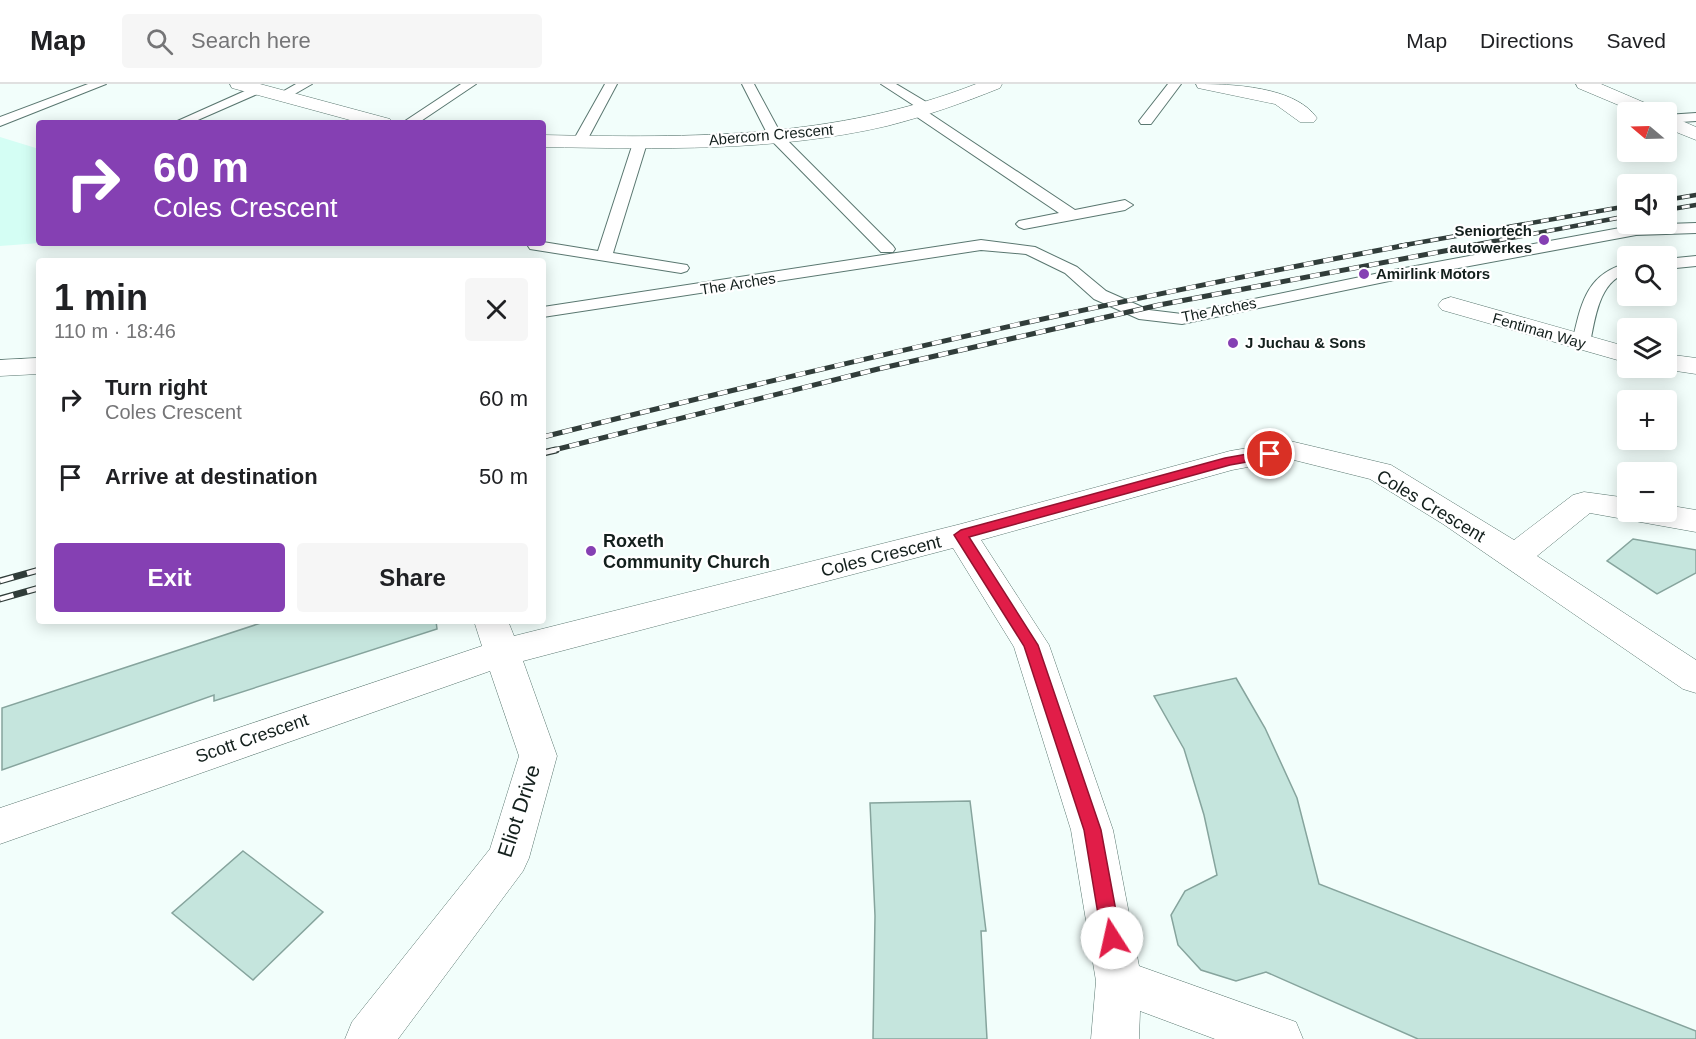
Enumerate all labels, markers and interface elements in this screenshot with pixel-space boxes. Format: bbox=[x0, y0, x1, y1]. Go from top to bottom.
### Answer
search box bbox=[122, 14, 542, 68]
text: Map bbox=[30, 25, 86, 56]
icon: search bbox=[143, 25, 176, 58]
text: Search here bbox=[191, 28, 311, 53]
text: Map bbox=[1406, 29, 1447, 52]
text: Directions bbox=[1480, 29, 1573, 52]
text: Saved bbox=[1606, 29, 1666, 52]
north arrow bbox=[1617, 102, 1677, 162]
map controls bbox=[1617, 102, 1677, 522]
street label: Abercorn Crescent bbox=[708, 121, 835, 148]
icon: right bbox=[54, 144, 132, 222]
text: 60 m bbox=[153, 144, 249, 191]
button: sound bbox=[1617, 174, 1677, 234]
text: Coles Crescent bbox=[153, 193, 338, 223]
place label: Seniortech autowerkes bbox=[1449, 222, 1532, 256]
marker: Seniortech autowerkes bbox=[1537, 233, 1551, 247]
button: search bbox=[1617, 246, 1677, 306]
place label: Amirlink Motors bbox=[1376, 265, 1490, 282]
marker: Amirlink Motors bbox=[1357, 267, 1371, 281]
street label: The Arches bbox=[699, 269, 777, 298]
text: 1 min bbox=[54, 277, 148, 318]
button: close bbox=[465, 278, 528, 341]
street label: The Arches bbox=[1180, 294, 1258, 325]
street label: Fentiman Way bbox=[1491, 309, 1588, 352]
button: layers bbox=[1617, 318, 1677, 378]
text: 110 m · 18:46 bbox=[54, 320, 176, 342]
place label: J Juchau & Sons bbox=[1245, 334, 1366, 351]
marker: J Juchau & Sons bbox=[1226, 336, 1240, 350]
text: Turn right bbox=[105, 375, 207, 400]
icon: right bbox=[54, 383, 87, 416]
text: 60 m bbox=[479, 386, 528, 411]
button: + bbox=[1617, 390, 1677, 450]
text: Coles Crescent bbox=[105, 401, 242, 423]
pin bbox=[1244, 428, 1295, 479]
icon: arrive bbox=[1253, 437, 1286, 470]
icon: arrive bbox=[54, 461, 87, 494]
button: − bbox=[1617, 462, 1677, 522]
text: Arrive at destination bbox=[105, 464, 318, 489]
text: 50 m bbox=[479, 464, 528, 489]
street label: Coles Crescent bbox=[1373, 466, 1489, 546]
place label: Roxeth Community Church bbox=[603, 531, 770, 572]
street label: Coles Crescent bbox=[819, 531, 943, 581]
button: Exit bbox=[54, 543, 285, 612]
button: Share bbox=[297, 543, 528, 612]
marker: Roxeth Community Church bbox=[584, 544, 598, 558]
street label: Scott Crescent bbox=[193, 709, 311, 767]
street label: Eliot Drive bbox=[493, 762, 544, 860]
position arrow bbox=[1080, 906, 1144, 970]

